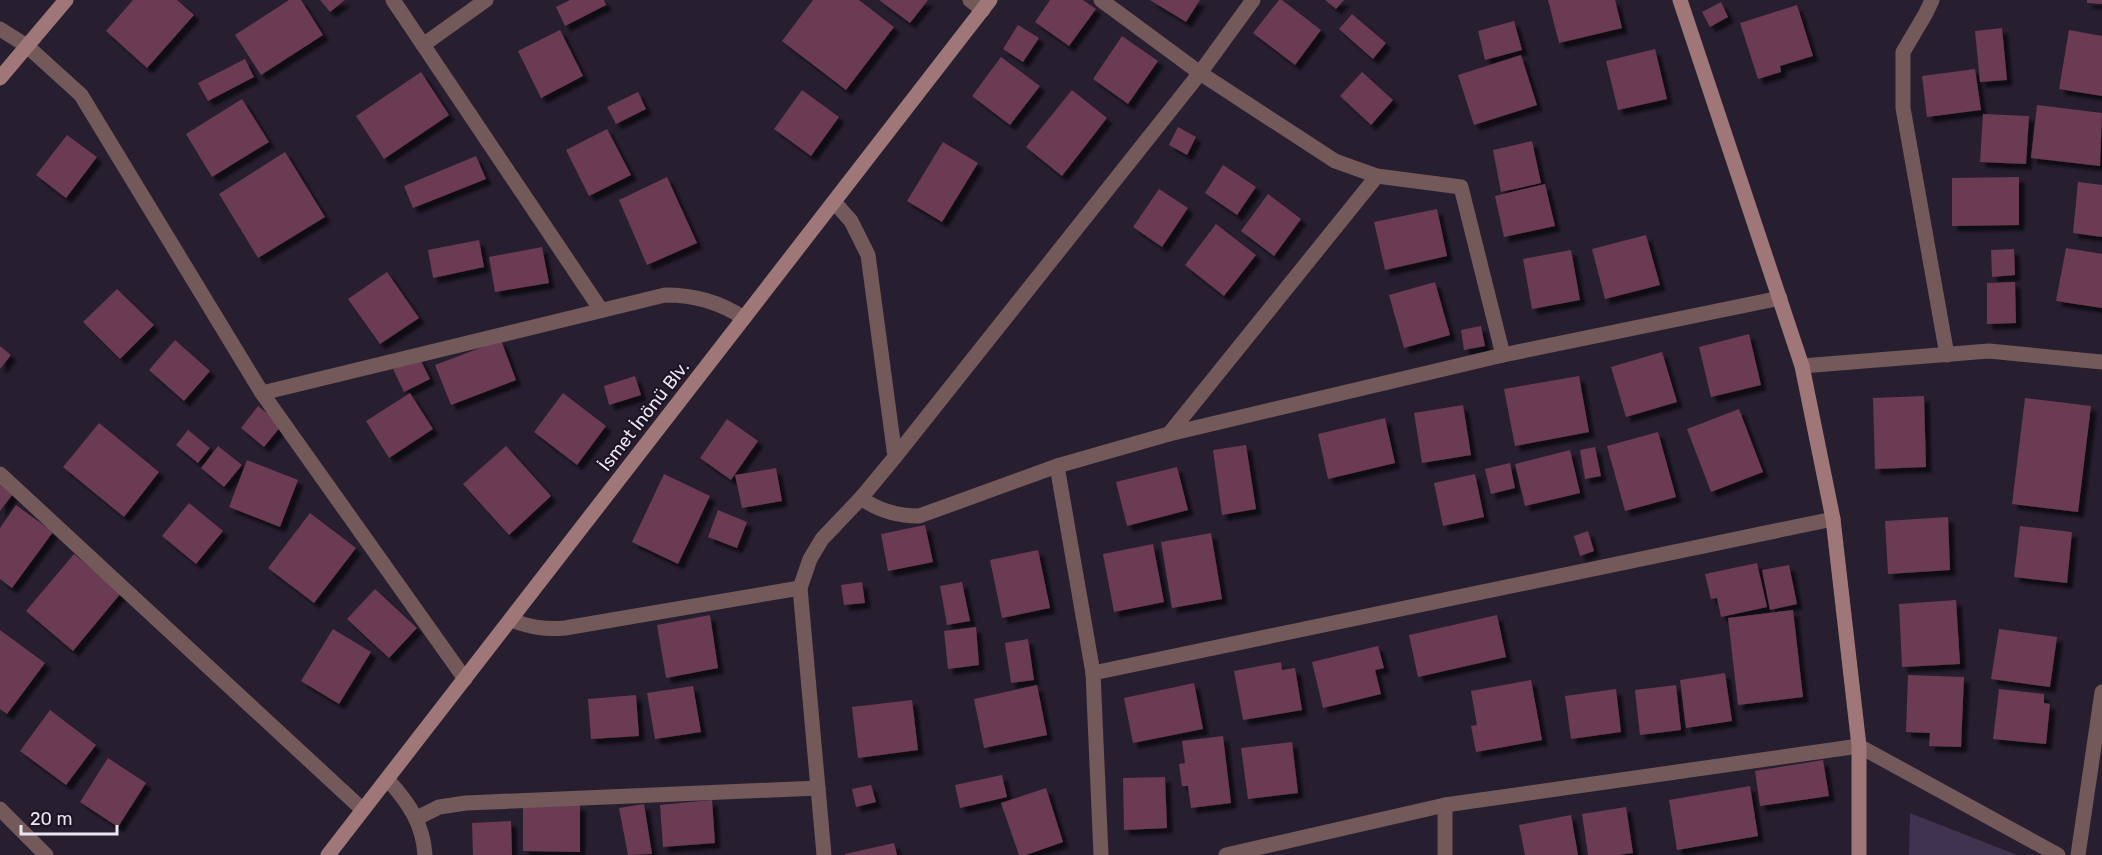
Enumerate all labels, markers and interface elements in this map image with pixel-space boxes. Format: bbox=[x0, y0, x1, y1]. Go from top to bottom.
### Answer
street label: İsmet İnönü Blv. bbox=[594, 357, 694, 475]
scale bar bbox=[21, 798, 117, 836]
text: 20 m bbox=[30, 808, 72, 830]

